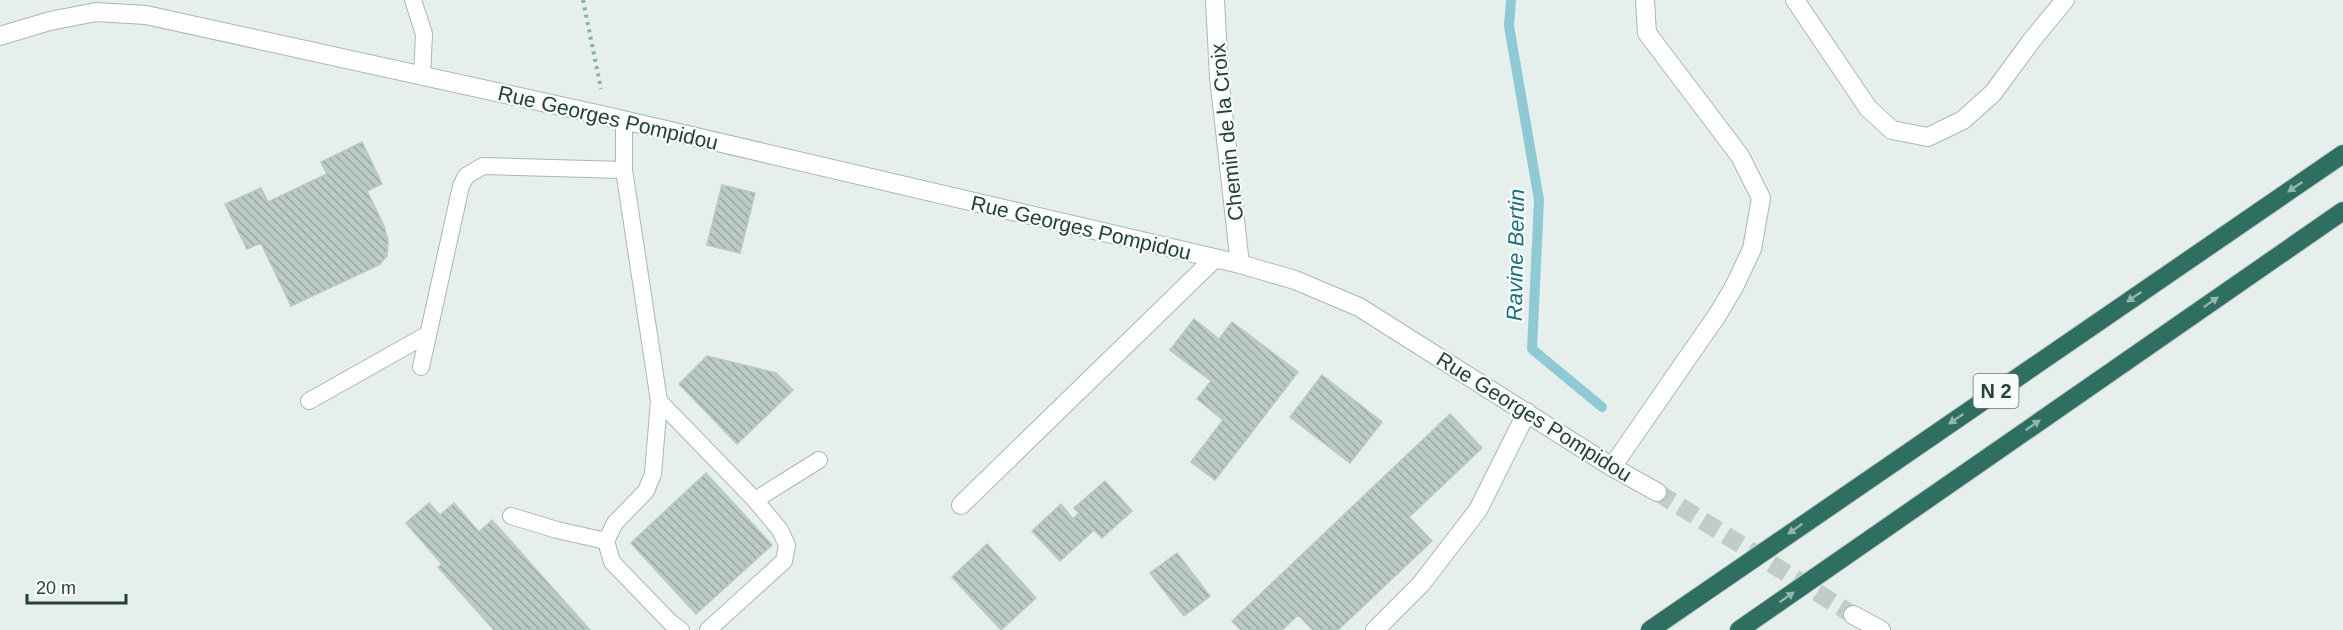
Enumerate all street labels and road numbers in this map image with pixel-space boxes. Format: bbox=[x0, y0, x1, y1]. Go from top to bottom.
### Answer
street label: Chemin de la Croix bbox=[1206, 42, 1247, 222]
street label: Rue Georges Pompidou bbox=[496, 81, 720, 154]
street label: Rue Georges Pompidou bbox=[969, 191, 1193, 264]
street label: Rue Georges Pompidou bbox=[1433, 347, 1636, 486]
road number: N 2 bbox=[1974, 374, 2018, 408]

